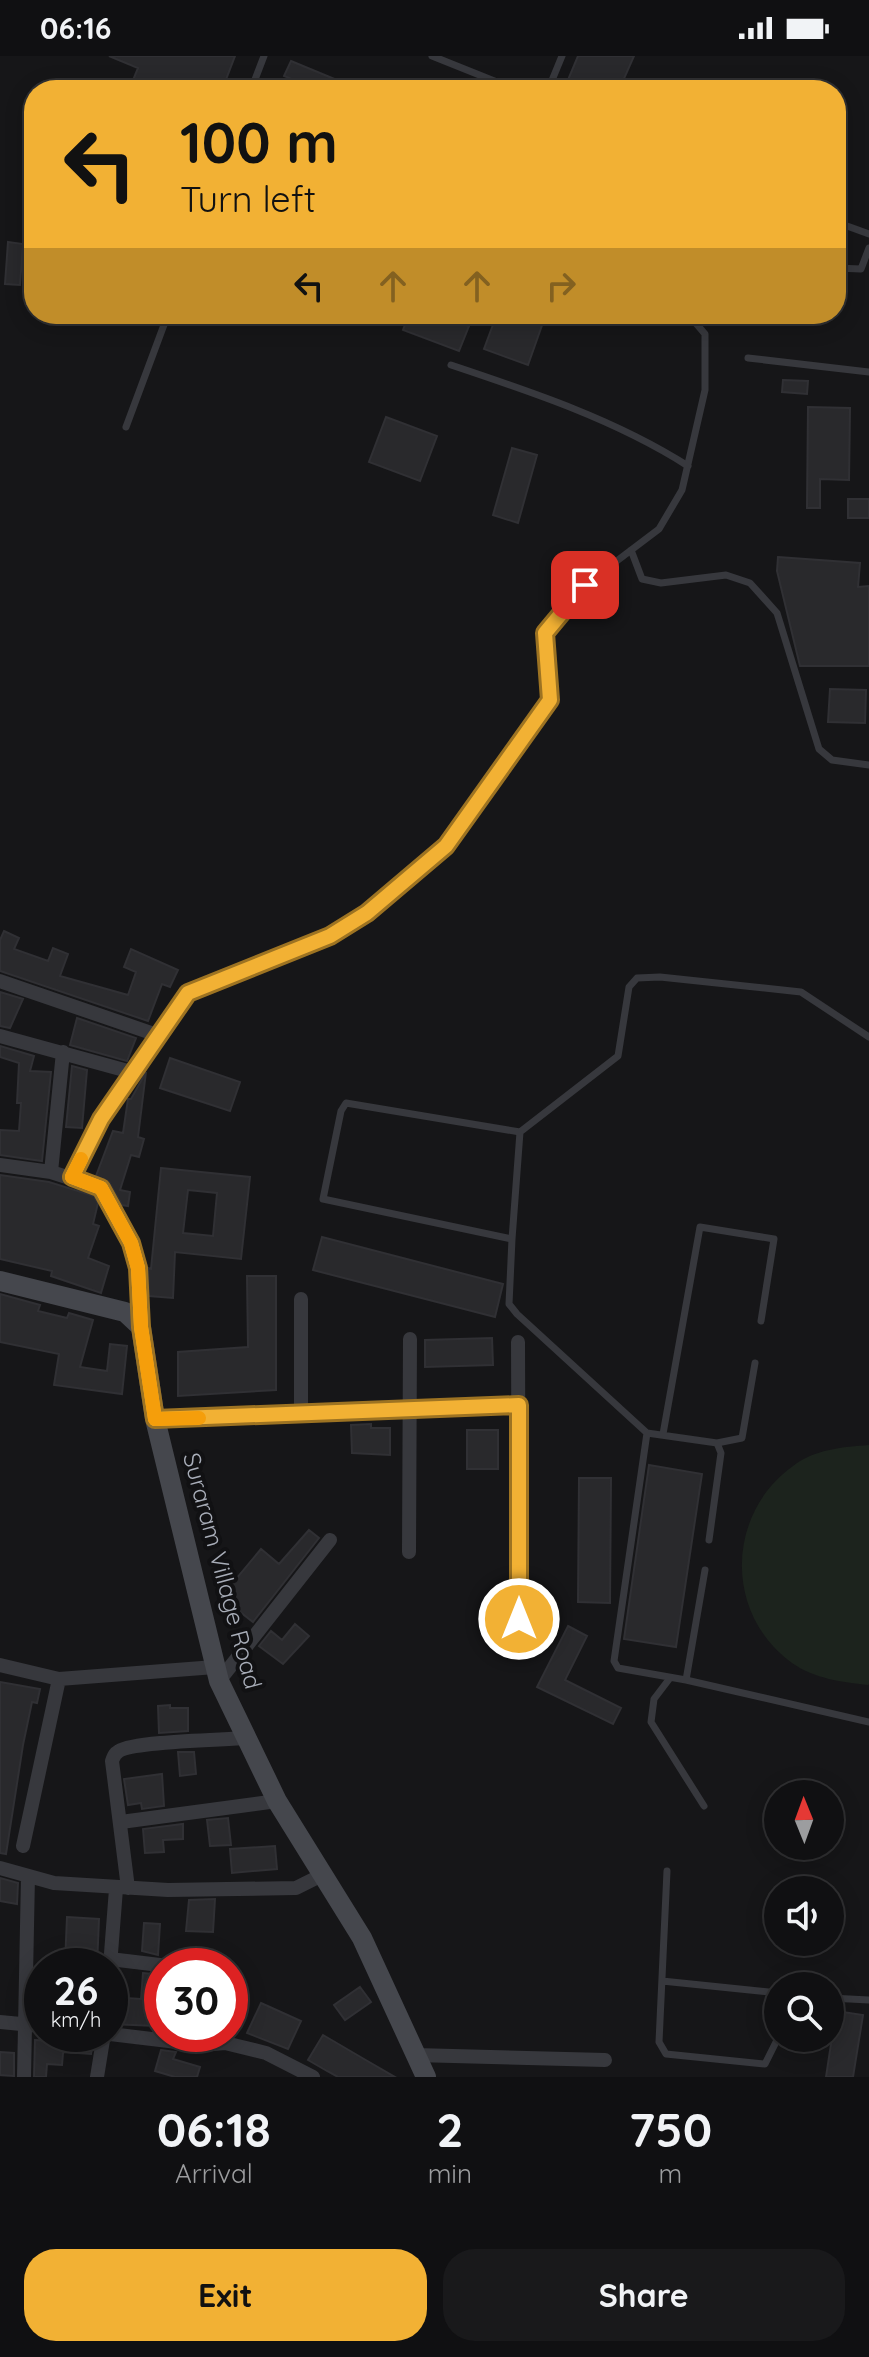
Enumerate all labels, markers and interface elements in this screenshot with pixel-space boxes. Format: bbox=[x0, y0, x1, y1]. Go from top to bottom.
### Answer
text: 06:16 bbox=[40, 9, 111, 47]
text: 100 m bbox=[180, 107, 338, 177]
icon: left bbox=[48, 112, 152, 216]
text: Turn left bbox=[180, 176, 316, 221]
icon: left bbox=[287, 264, 331, 308]
icon: ahead bbox=[371, 264, 415, 308]
icon: ahead bbox=[455, 264, 499, 308]
icon: right bbox=[539, 264, 583, 308]
pin bbox=[551, 551, 619, 619]
icon: arrive bbox=[563, 563, 607, 607]
street label: Suraram Village Road bbox=[177, 1449, 269, 1692]
position arrow bbox=[477, 1577, 561, 1661]
north arrow bbox=[764, 1780, 844, 1860]
map controls bbox=[764, 1780, 844, 2052]
button: sound bbox=[764, 1876, 844, 1956]
speed limit sign: 30 bbox=[144, 1948, 248, 2052]
text: 26 bbox=[54, 1965, 98, 2015]
button: search bbox=[764, 1972, 844, 2052]
text: km/h bbox=[51, 2007, 101, 2032]
text: 06:18 bbox=[157, 2099, 271, 2159]
text: 2 bbox=[436, 2099, 463, 2159]
text: 750 bbox=[629, 2099, 712, 2159]
text: Arrival bbox=[175, 2157, 253, 2190]
text: min bbox=[428, 2157, 472, 2190]
text: m bbox=[659, 2157, 682, 2190]
button: Exit bbox=[24, 2249, 427, 2341]
button: Share bbox=[443, 2249, 845, 2341]

